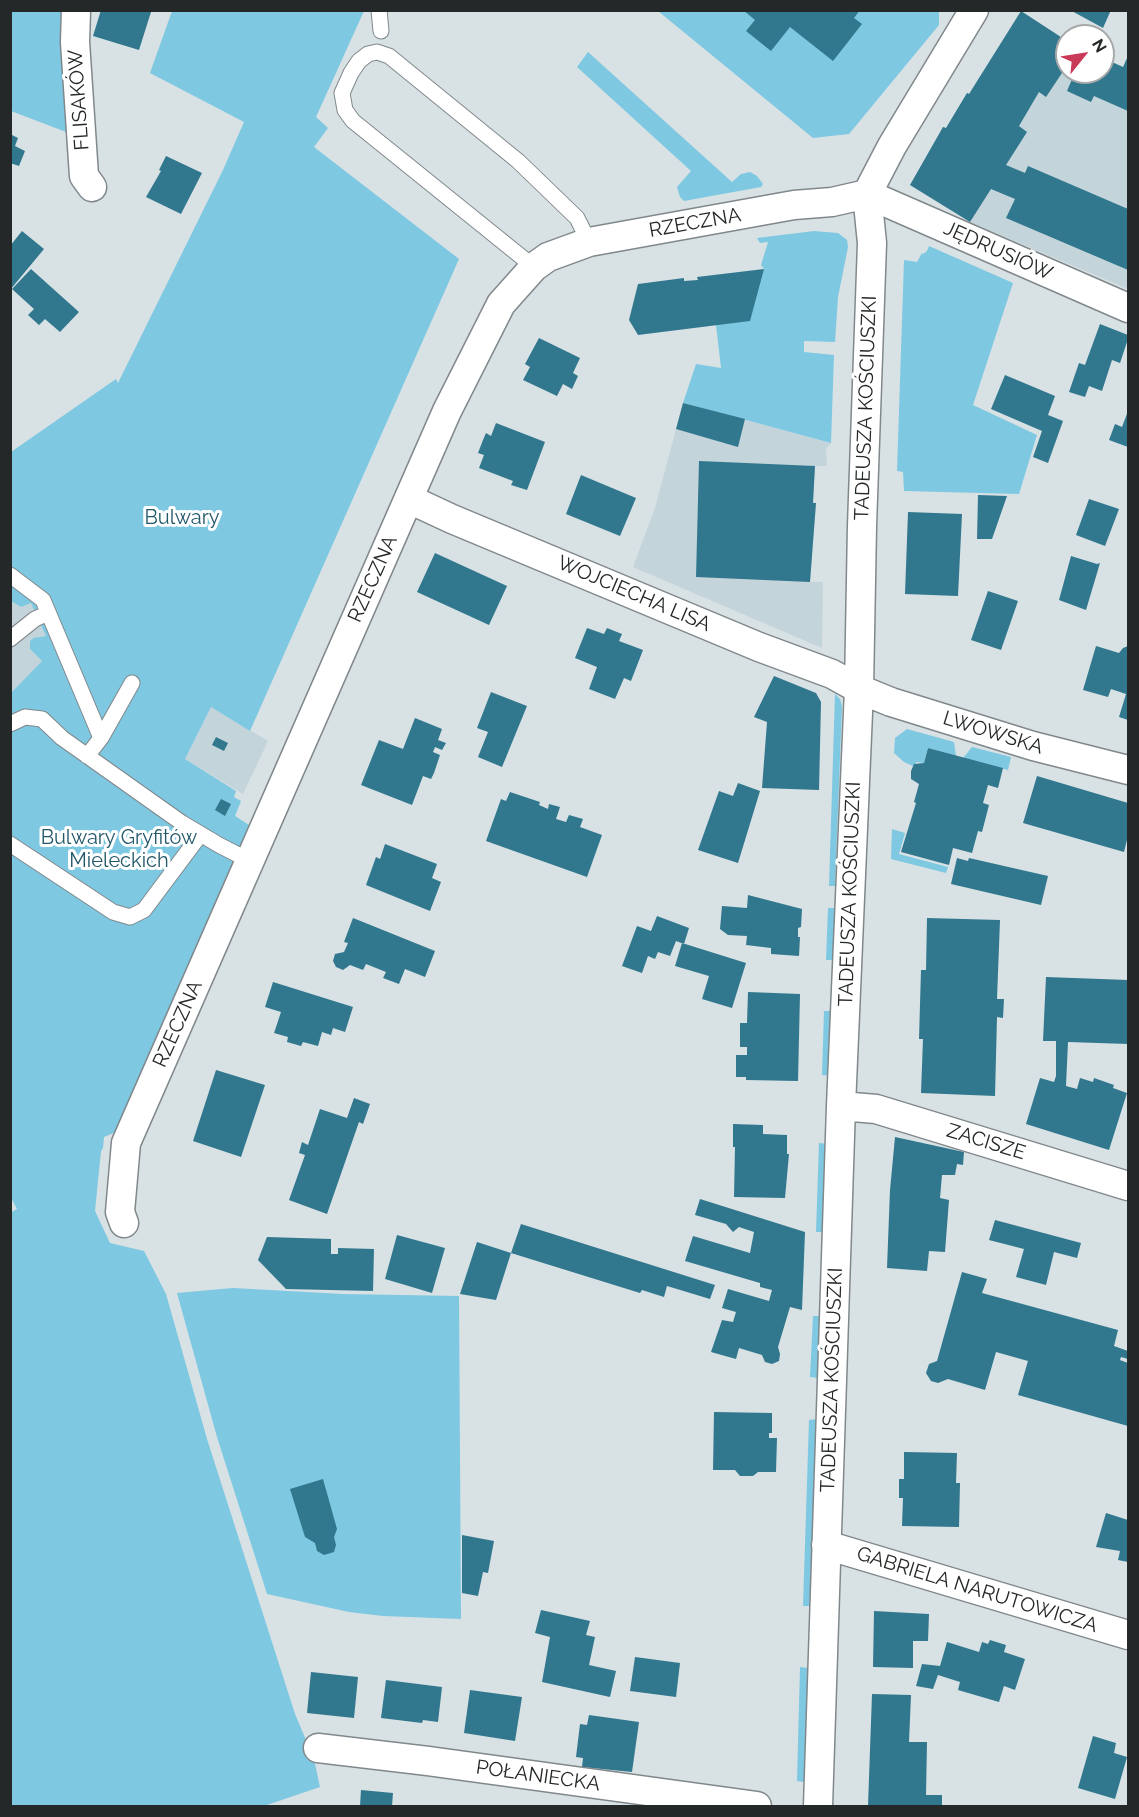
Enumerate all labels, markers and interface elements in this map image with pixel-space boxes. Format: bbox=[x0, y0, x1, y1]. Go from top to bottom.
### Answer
north arrow bbox=[1055, 24, 1115, 84]
text: N bbox=[1088, 36, 1111, 56]
street label: FLISAKÓW bbox=[63, 49, 95, 151]
street label: RZECZNA bbox=[647, 203, 743, 243]
street label: JĘDRUSIÓW bbox=[940, 216, 1056, 286]
street label: TADEUSZA KOŚCIUSZKI bbox=[850, 295, 882, 521]
park label: Bulwary bbox=[144, 506, 220, 530]
street label: RZECZNA bbox=[343, 532, 403, 626]
street label: WOJCIECHA LISA bbox=[554, 551, 714, 637]
street label: LWOWSKA bbox=[940, 706, 1046, 760]
street label: TADEUSZA KOŚCIUSZKI bbox=[834, 781, 866, 1007]
park label: Bulwary Gryfitów Mieleckich bbox=[41, 826, 197, 873]
street label: RZECZNA bbox=[148, 977, 208, 1071]
street label: ZACISZE bbox=[944, 1119, 1028, 1165]
street label: TADEUSZA KOŚCIUSZKI bbox=[816, 1267, 848, 1493]
street label: GABRIELA NARUTOWICZA bbox=[854, 1542, 1100, 1638]
street label: POŁANIECKA bbox=[474, 1755, 602, 1797]

